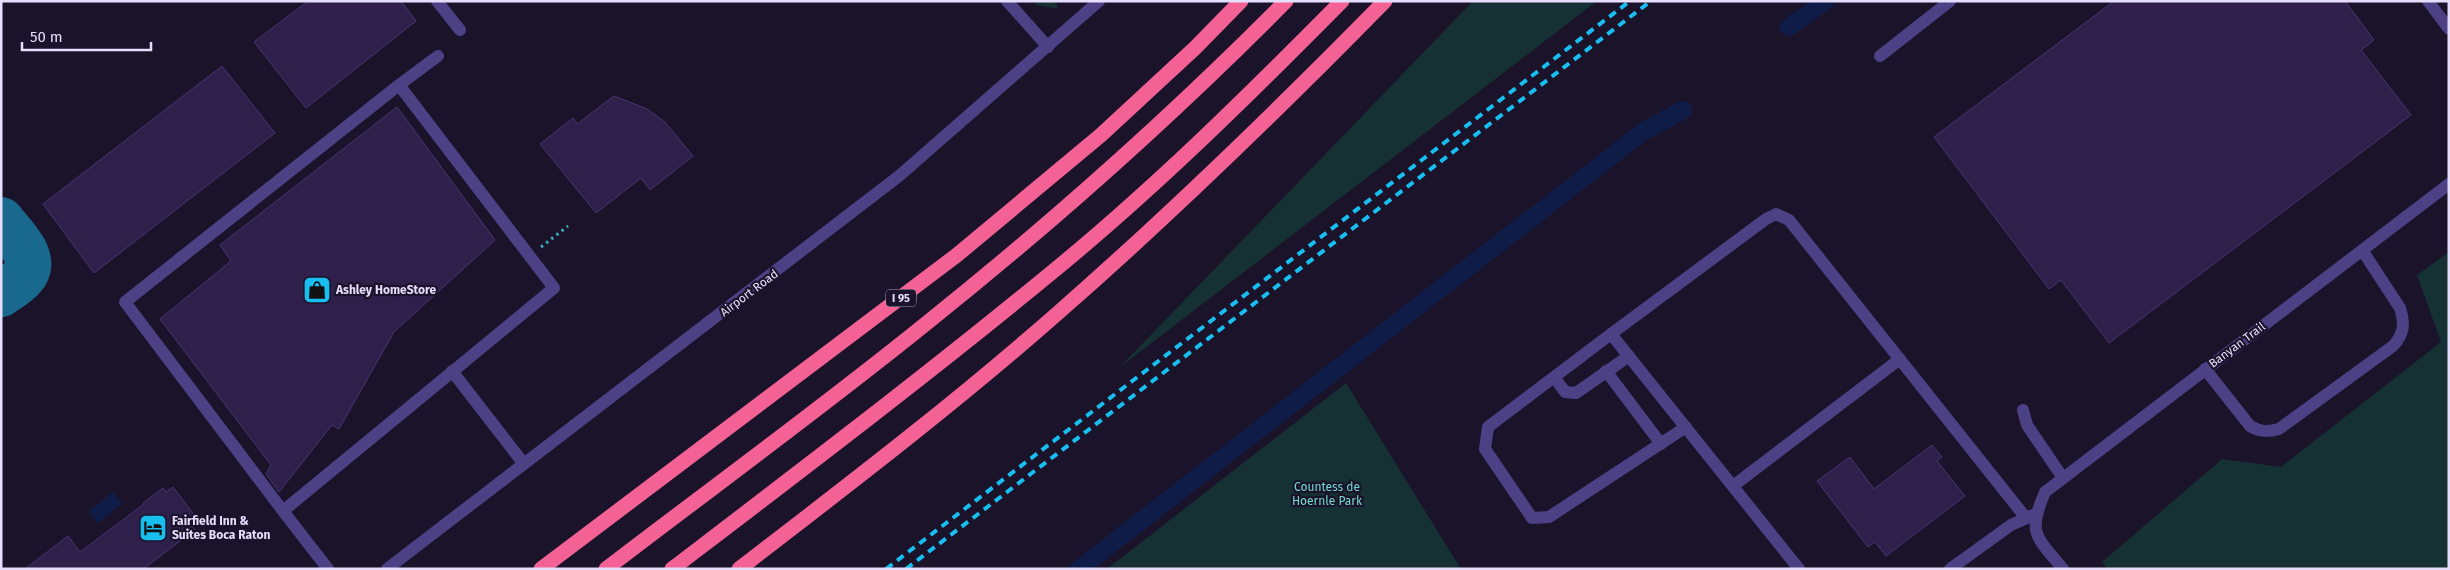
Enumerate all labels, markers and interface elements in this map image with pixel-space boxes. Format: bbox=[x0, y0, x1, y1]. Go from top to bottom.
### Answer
scale bar bbox=[22, 20, 151, 52]
text: 50 m bbox=[30, 28, 63, 46]
street label: Airport Road bbox=[717, 267, 781, 319]
shop icon: Ashley HomeStore bbox=[302, 275, 332, 305]
place label: Ashley HomeStore bbox=[335, 283, 436, 297]
road number: I 95 bbox=[886, 290, 916, 306]
street label: Banyan Trail bbox=[2206, 319, 2268, 371]
park label: Countess de Hoernle Park bbox=[1292, 480, 1363, 508]
hotel icon: Fairfield Inn & Suites Boca Raton bbox=[138, 513, 168, 543]
place label: Fairfield Inn & Suites Boca Raton bbox=[172, 514, 271, 542]

